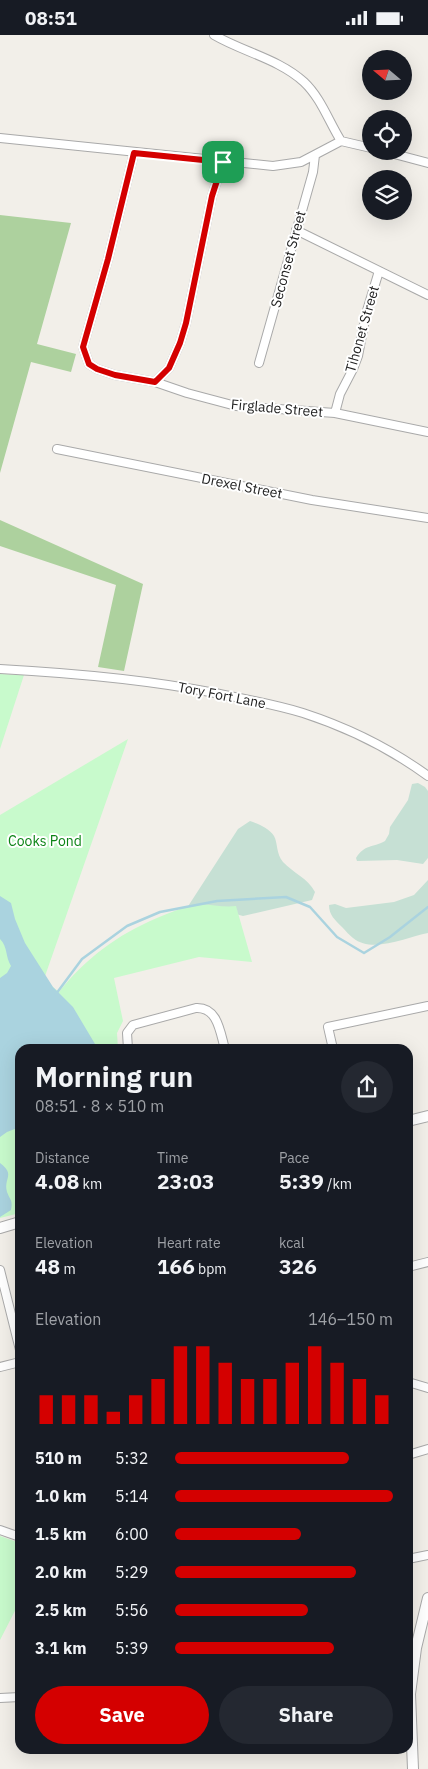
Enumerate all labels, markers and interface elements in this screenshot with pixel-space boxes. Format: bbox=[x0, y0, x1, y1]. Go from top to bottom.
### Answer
text: 08:51 bbox=[25, 6, 77, 30]
north arrow bbox=[362, 50, 412, 100]
map controls bbox=[362, 50, 412, 220]
button: locate bbox=[362, 110, 412, 160]
pin bbox=[202, 141, 244, 183]
icon: arrive bbox=[209, 148, 237, 176]
button: layers bbox=[362, 170, 412, 220]
street label: Seconset Street bbox=[266, 208, 310, 309]
street label: Tihonet Street bbox=[341, 283, 383, 375]
street label: Firglade Street bbox=[230, 395, 324, 421]
street label: Drexel Street bbox=[200, 469, 284, 503]
street label: Tory Fort Lane bbox=[176, 678, 268, 712]
park label: Cooks Pond bbox=[8, 832, 82, 850]
text: Morning run bbox=[35, 1058, 193, 1095]
button: share bbox=[341, 1061, 393, 1113]
text: 08:51 · 8 × 510 m bbox=[35, 1096, 164, 1116]
text: Distance bbox=[35, 1149, 90, 1167]
text: Time bbox=[157, 1149, 188, 1167]
text: Pace bbox=[279, 1149, 309, 1167]
text: 4.08 bbox=[35, 1167, 79, 1195]
text: 23:03 bbox=[157, 1167, 214, 1195]
text: 5:39 bbox=[279, 1167, 324, 1195]
text: km bbox=[79, 1175, 102, 1193]
text: /km bbox=[324, 1175, 352, 1193]
text: Elevation bbox=[35, 1234, 93, 1252]
text: Heart rate bbox=[157, 1234, 221, 1252]
text: kcal bbox=[279, 1234, 304, 1252]
text: 48 bbox=[35, 1252, 60, 1280]
text: 166 bbox=[157, 1252, 195, 1280]
text: 326 bbox=[279, 1252, 317, 1280]
text: m bbox=[60, 1260, 76, 1278]
text: bpm bbox=[195, 1260, 227, 1278]
text: Elevation bbox=[35, 1309, 101, 1329]
text: 146–150 m bbox=[308, 1309, 393, 1329]
text: 510 m bbox=[35, 1448, 82, 1468]
text: 5:32 bbox=[115, 1448, 148, 1468]
text: 1.0 km bbox=[35, 1486, 86, 1506]
text: 5:14 bbox=[115, 1486, 148, 1506]
text: 1.5 km bbox=[35, 1524, 86, 1544]
text: 6:00 bbox=[115, 1524, 148, 1544]
text: 2.0 km bbox=[35, 1562, 86, 1582]
text: 5:29 bbox=[115, 1562, 148, 1582]
text: 2.5 km bbox=[35, 1600, 86, 1620]
text: 5:56 bbox=[115, 1600, 148, 1620]
text: 3.1 km bbox=[35, 1638, 86, 1658]
text: 5:39 bbox=[115, 1638, 148, 1658]
button: Save bbox=[35, 1686, 209, 1744]
button: Share bbox=[219, 1686, 393, 1744]

